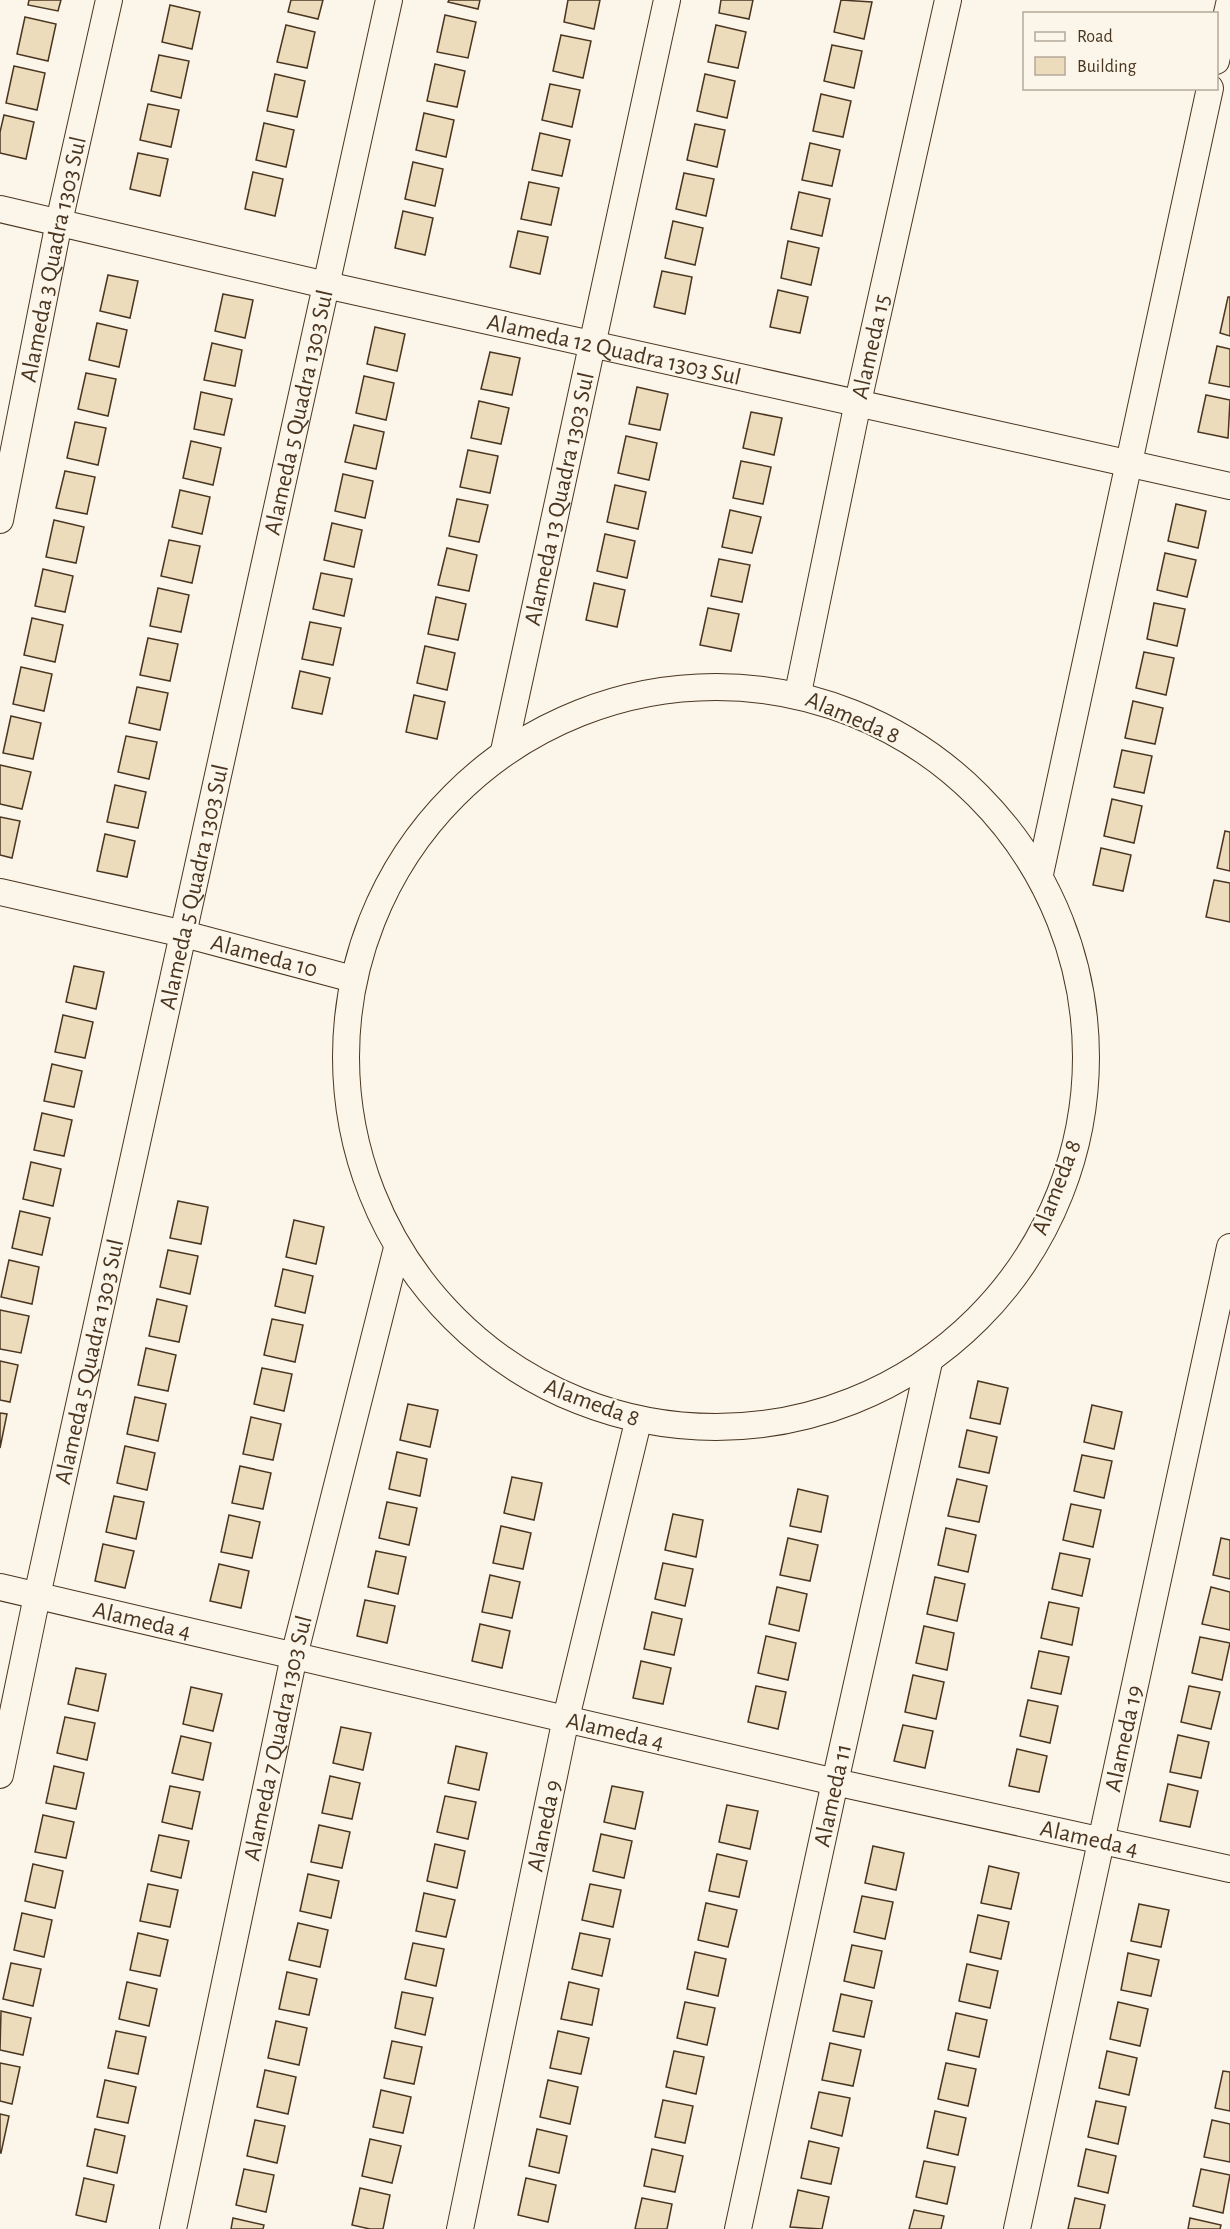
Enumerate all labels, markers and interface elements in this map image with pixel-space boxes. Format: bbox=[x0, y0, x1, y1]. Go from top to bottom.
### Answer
legend bbox=[1023, 12, 1218, 90]
text: Road bbox=[1077, 28, 1113, 46]
text: Building bbox=[1077, 58, 1137, 76]
street label: Alameda 3 Quadra 1303 Sul bbox=[17, 134, 91, 384]
street label: Alameda 5 Quadra 1303 Sul bbox=[260, 288, 338, 537]
street label: Alameda 15 bbox=[848, 292, 895, 401]
street label: Alameda 12 Quadra 1303 Sul bbox=[485, 310, 743, 390]
street label: Alameda 13 Quadra 1303 Sul bbox=[521, 370, 599, 628]
street label: Alameda 8 bbox=[802, 687, 903, 748]
street label: Alameda 5 Quadra 1303 Sul bbox=[156, 762, 233, 1012]
street label: Alameda 10 bbox=[208, 931, 320, 982]
street label: Alameda 8 bbox=[1028, 1136, 1086, 1238]
street label: Alameda 5 Quadra 1303 Sul bbox=[51, 1237, 128, 1486]
street label: Alameda 8 bbox=[541, 1375, 643, 1431]
street label: Alameda 4 bbox=[91, 1598, 193, 1644]
street label: Alameda 7 Quadra 1303 Sul bbox=[240, 1613, 317, 1863]
street label: Alameda 19 bbox=[1101, 1683, 1148, 1794]
street label: Alameda 4 bbox=[564, 1709, 667, 1755]
street label: Alameda 11 bbox=[810, 1741, 856, 1849]
street label: Alaneda 9 bbox=[523, 1778, 566, 1874]
street label: Alameda 4 bbox=[1038, 1817, 1141, 1861]

